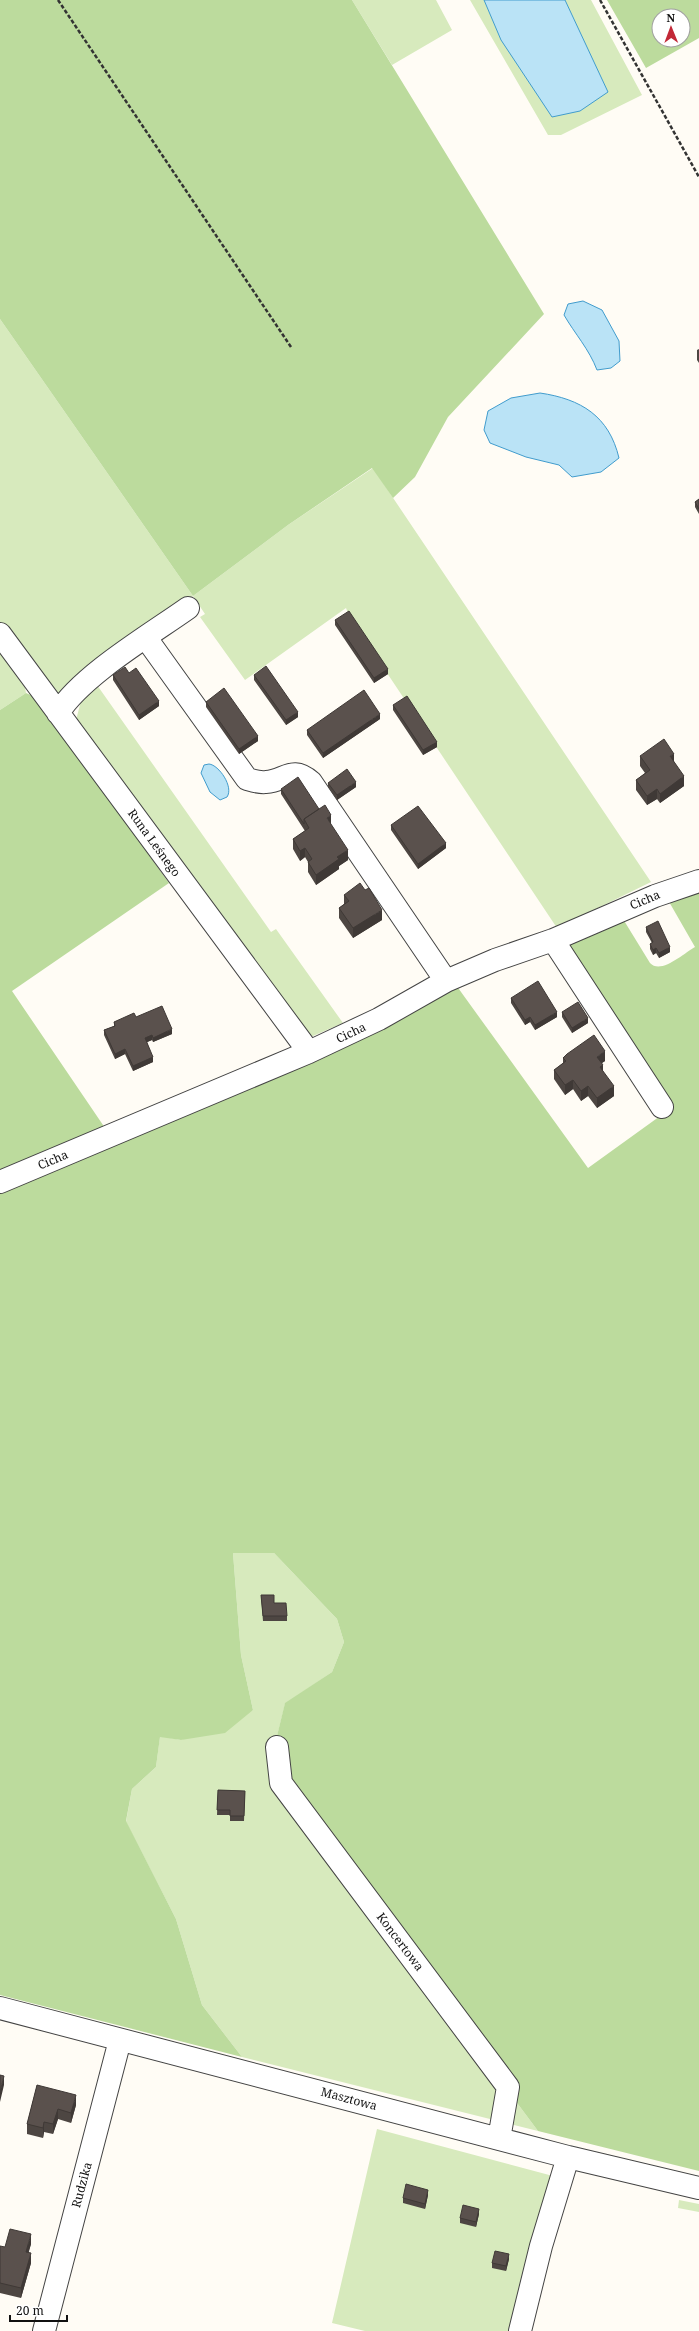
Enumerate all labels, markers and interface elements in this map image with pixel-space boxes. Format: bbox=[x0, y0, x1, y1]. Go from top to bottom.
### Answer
north arrow bbox=[651, 8, 691, 48]
text: N bbox=[666, 10, 676, 25]
street label: Runa Leśnego bbox=[124, 805, 185, 880]
street label: Cicha bbox=[627, 885, 663, 914]
street label: Cicha bbox=[333, 1018, 369, 1047]
street label: Cicha bbox=[35, 1145, 71, 1174]
street label: Koncertowa bbox=[373, 1909, 428, 1975]
street label: Masztowa bbox=[319, 2083, 379, 2114]
street label: Rudzika bbox=[67, 2160, 96, 2210]
scale bar bbox=[10, 2297, 67, 2323]
text: 20 m bbox=[16, 2302, 44, 2319]

